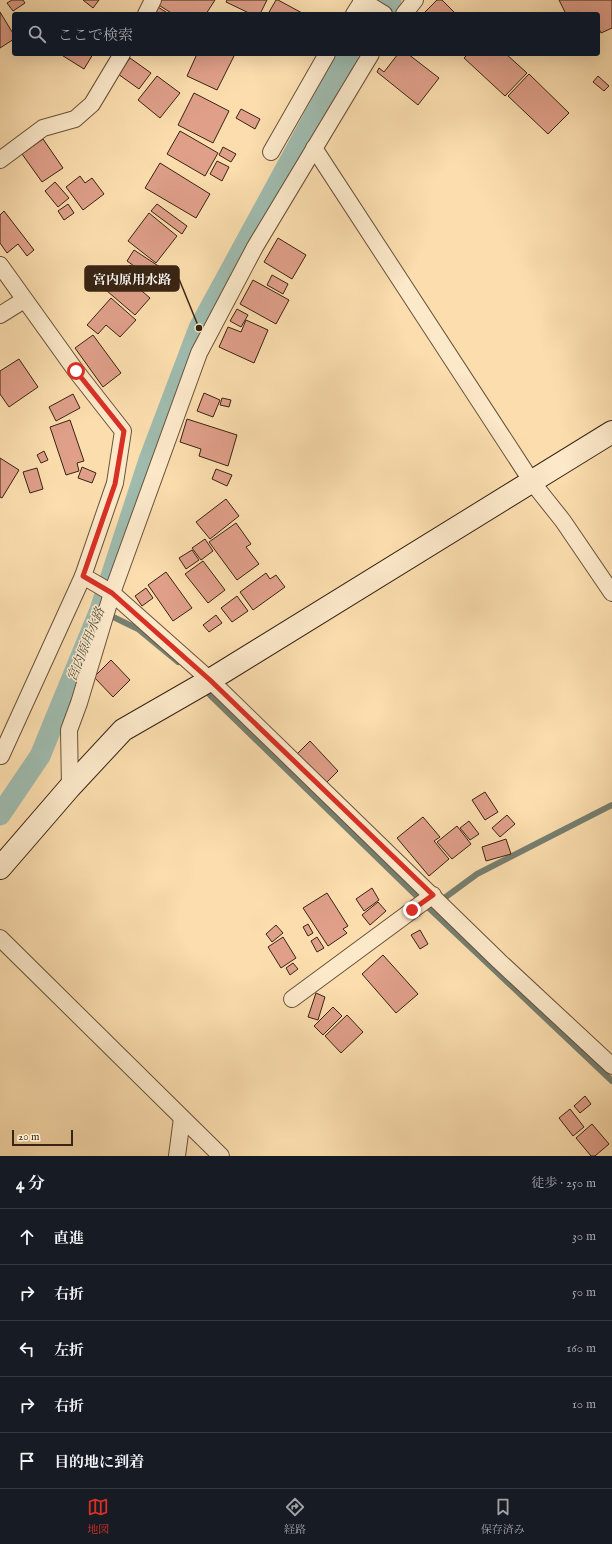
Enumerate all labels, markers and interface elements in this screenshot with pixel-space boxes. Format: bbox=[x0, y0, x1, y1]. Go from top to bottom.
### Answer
search box bbox=[12, 12, 600, 56]
icon: search bbox=[26, 23, 48, 45]
text: ここで検索 bbox=[58, 26, 133, 45]
callout: 宮内原用水路 bbox=[85, 266, 179, 291]
text: 宮内原用水路 bbox=[93, 272, 171, 289]
route start bbox=[67, 362, 85, 380]
water label: 宮内原用水路 bbox=[64, 604, 109, 684]
route end bbox=[403, 901, 421, 919]
scale bar bbox=[12, 1128, 73, 1147]
text: 20 m bbox=[18, 1130, 39, 1144]
text: 4 分 bbox=[16, 1174, 45, 1195]
text: 徒歩 · 250 m bbox=[531, 1175, 596, 1192]
icon: ahead bbox=[16, 1226, 38, 1248]
text: 30 m bbox=[572, 1228, 596, 1245]
text: 直進 bbox=[54, 1229, 84, 1248]
icon: right bbox=[16, 1282, 38, 1304]
text: 50 m bbox=[572, 1284, 596, 1301]
text: 右折 bbox=[54, 1285, 84, 1304]
icon: left bbox=[16, 1338, 38, 1360]
text: 160 m bbox=[566, 1340, 596, 1357]
text: 左折 bbox=[54, 1341, 84, 1360]
icon: right bbox=[16, 1394, 38, 1416]
text: 10 m bbox=[572, 1396, 596, 1413]
text: 右折 bbox=[54, 1397, 84, 1416]
icon: arrive bbox=[16, 1450, 38, 1472]
text: 目的地に到着 bbox=[54, 1453, 144, 1472]
tab: 地図 bbox=[87, 1496, 109, 1537]
tab: 経路 bbox=[284, 1496, 306, 1537]
tab: 保存済み bbox=[481, 1496, 525, 1537]

